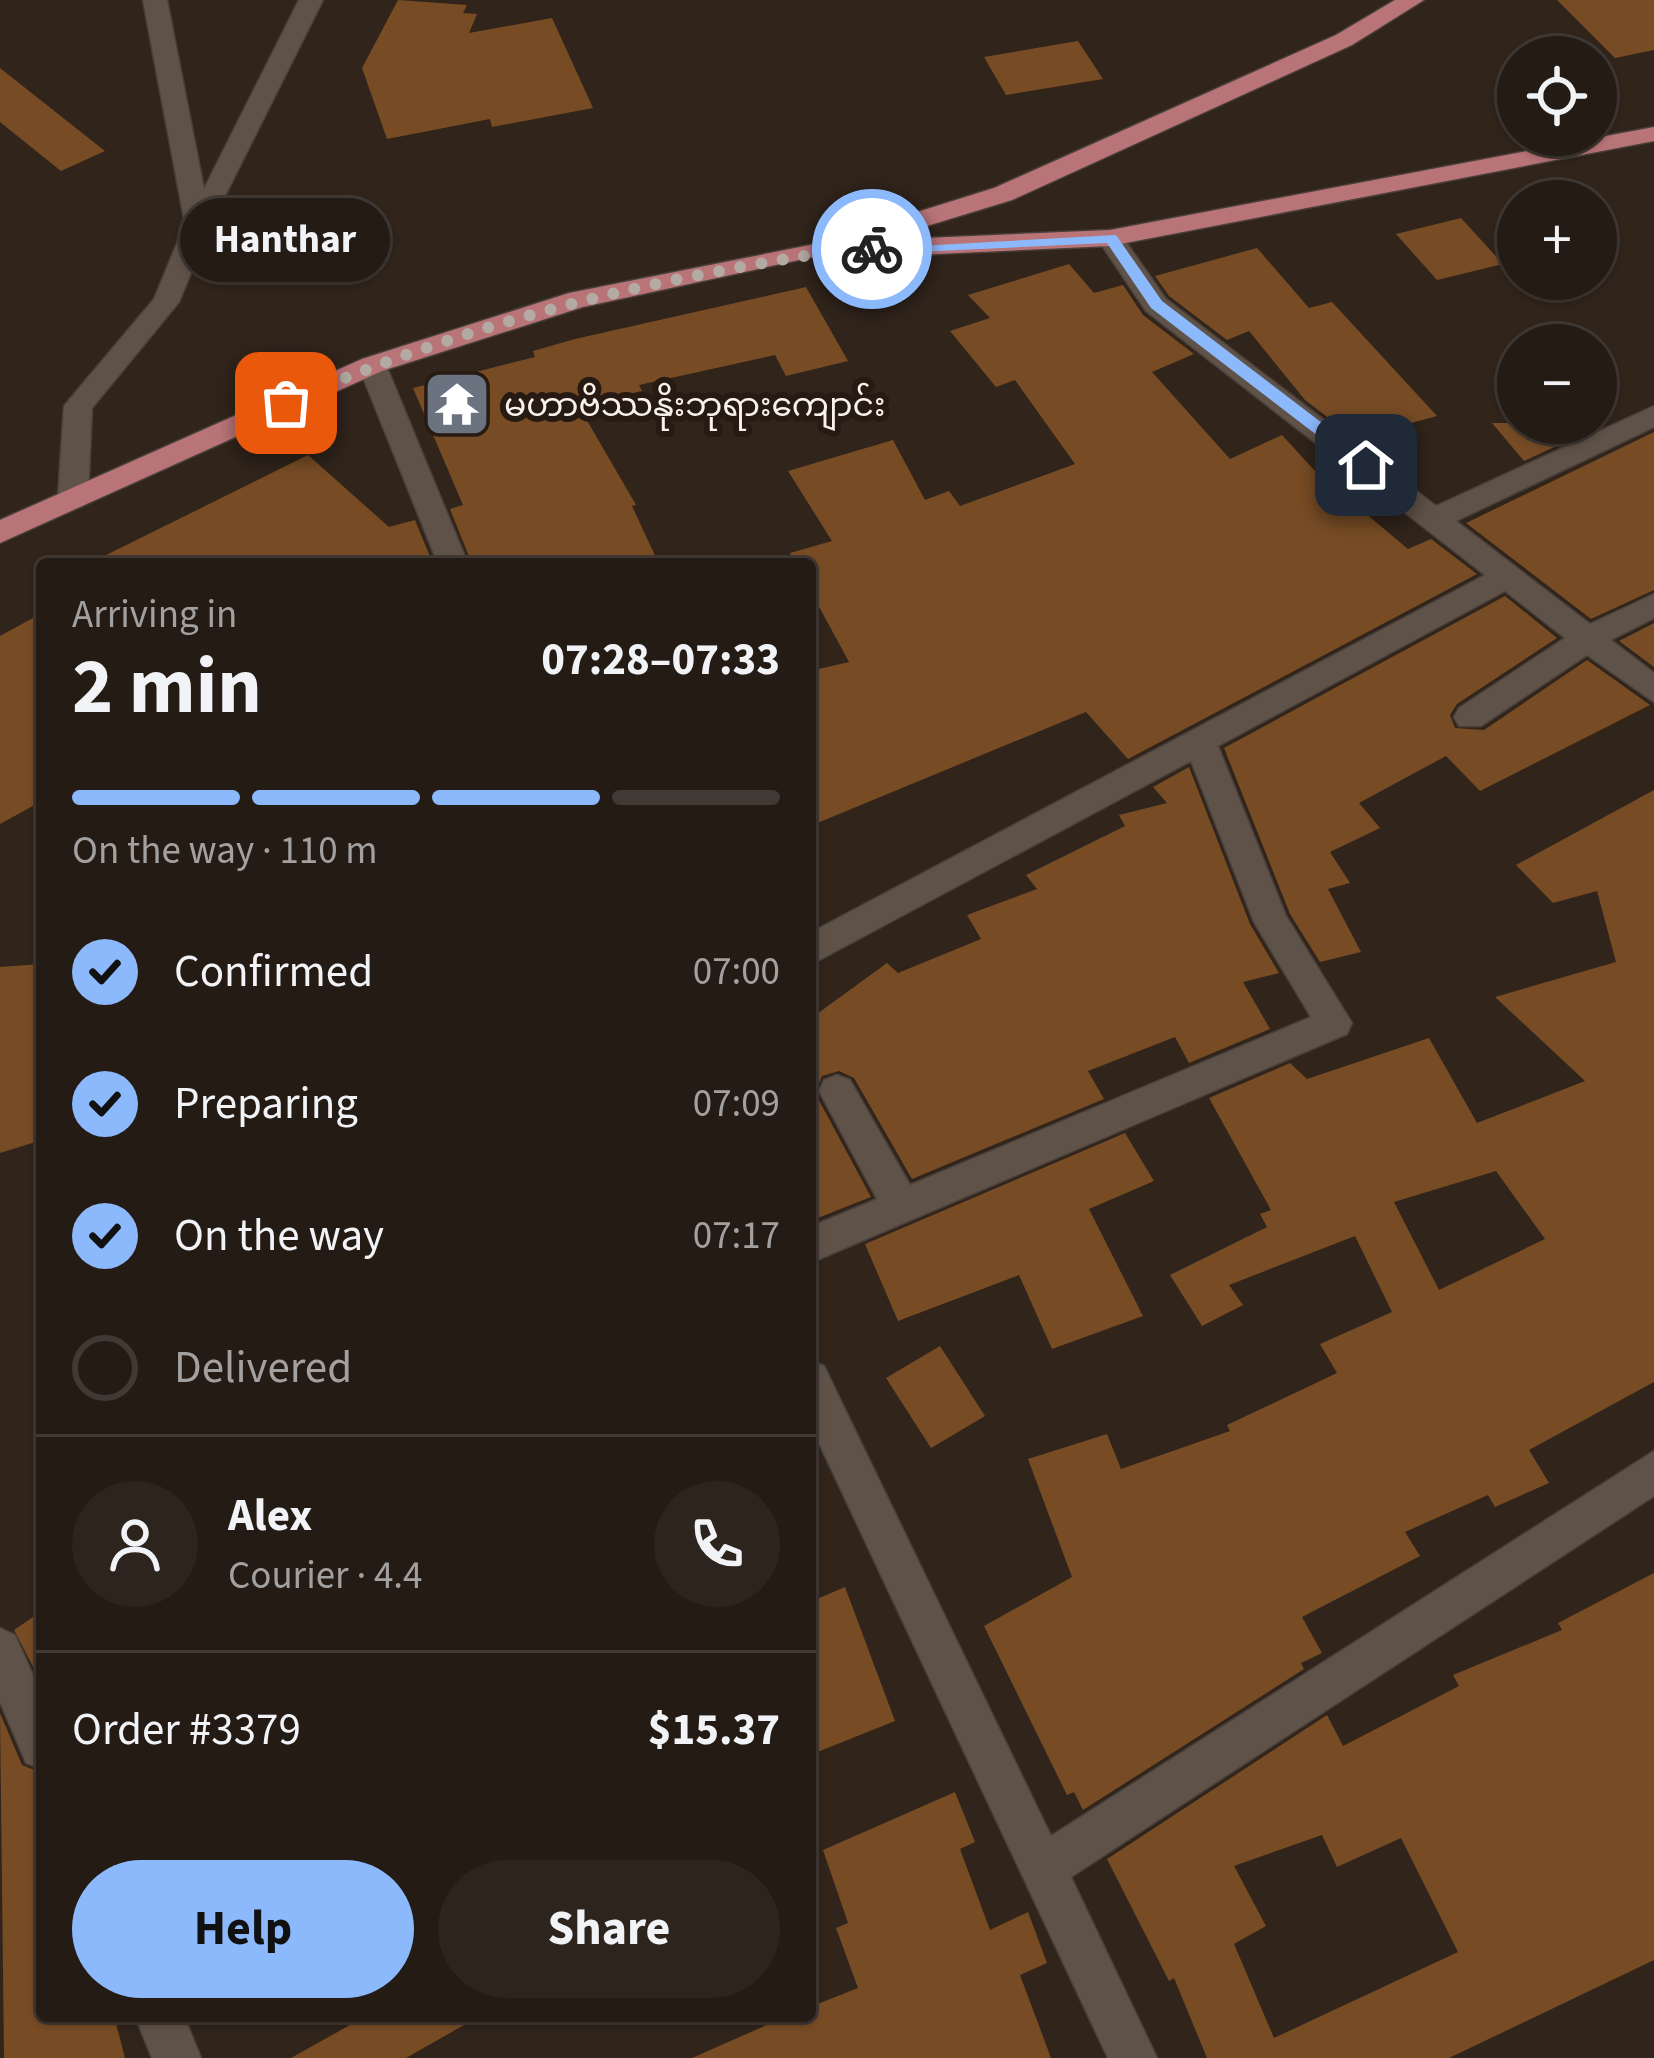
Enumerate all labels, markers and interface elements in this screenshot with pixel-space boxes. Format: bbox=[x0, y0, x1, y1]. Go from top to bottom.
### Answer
map controls bbox=[1497, 36, 1617, 444]
button: locate bbox=[1497, 36, 1617, 156]
button: + bbox=[1497, 180, 1617, 300]
courier bbox=[812, 189, 932, 309]
callout: Hanthar bbox=[181, 199, 391, 283]
text: Hanthar bbox=[214, 212, 356, 268]
icon: bike bbox=[839, 216, 905, 282]
button: − bbox=[1497, 324, 1617, 444]
pin bbox=[235, 352, 337, 454]
temple icon: မဟာဗိဿနိုးဘုရားကျောင်း bbox=[422, 369, 492, 439]
icon: bag bbox=[253, 370, 319, 436]
place label: မဟာဗိဿနိုးဘုရားကျောင်း bbox=[504, 382, 885, 431]
pin bbox=[1315, 414, 1417, 516]
icon: home bbox=[1333, 432, 1399, 498]
text: Arriving in bbox=[72, 587, 237, 643]
text: 07:28–07:33 bbox=[541, 628, 780, 692]
text: 2 min bbox=[72, 632, 262, 743]
text: On the way · 110 m bbox=[72, 823, 378, 879]
icon: check bbox=[72, 939, 138, 1005]
text: Confirmed bbox=[174, 940, 373, 1004]
text: 07:00 bbox=[693, 944, 780, 1000]
icon: check bbox=[72, 1071, 138, 1137]
text: Preparing bbox=[174, 1072, 358, 1136]
text: 07:09 bbox=[693, 1076, 780, 1132]
icon: check bbox=[72, 1203, 138, 1269]
text: On the way bbox=[174, 1204, 384, 1268]
text: 07:17 bbox=[693, 1208, 780, 1264]
text: Delivered bbox=[174, 1336, 352, 1400]
button: person bbox=[72, 1481, 198, 1607]
button: phone bbox=[654, 1481, 780, 1607]
text: Alex bbox=[228, 1484, 312, 1548]
text: Courier · 4.4 bbox=[228, 1548, 422, 1604]
text: Order #3379 bbox=[72, 1698, 301, 1762]
text: $15.37 bbox=[648, 1698, 780, 1762]
button: Help bbox=[72, 1860, 414, 1998]
button: Share bbox=[438, 1860, 780, 1998]

